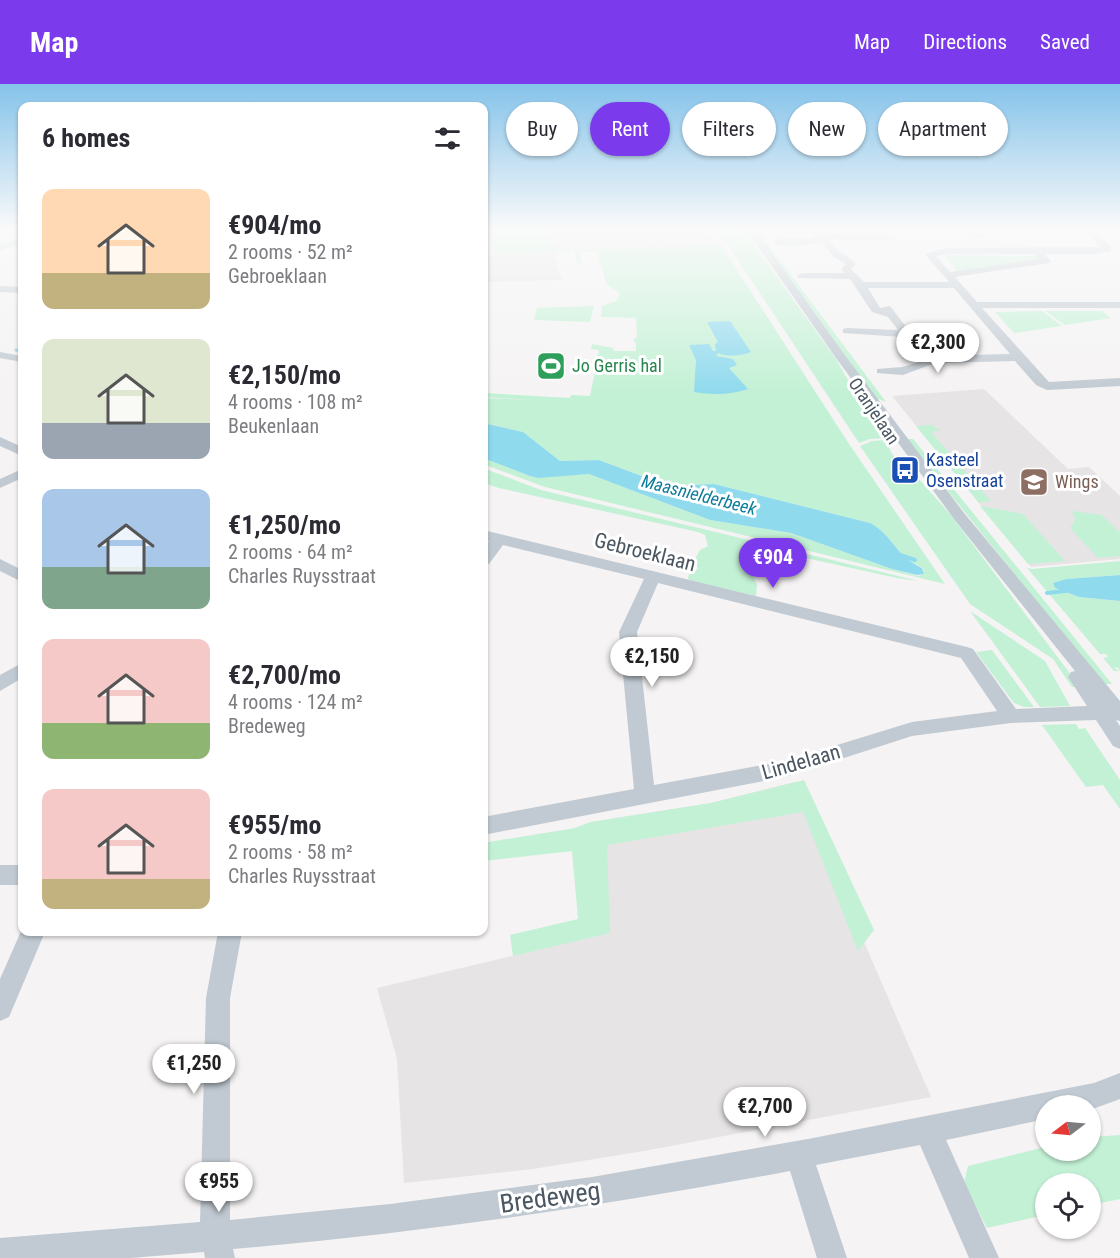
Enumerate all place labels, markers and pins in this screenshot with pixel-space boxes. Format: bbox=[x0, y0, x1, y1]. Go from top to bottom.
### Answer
pin: €2,300 bbox=[889, 323, 987, 374]
sports icon: Jo Gerris hal bbox=[535, 350, 567, 382]
place label: Jo Gerris hal bbox=[572, 355, 662, 376]
place label: Kasteel Osenstraat bbox=[926, 449, 1003, 491]
bus stop icon: Kasteel Osenstraat bbox=[889, 454, 921, 486]
school or university icon: Wings bbox=[1018, 466, 1050, 498]
place label: Wings bbox=[1055, 471, 1099, 492]
pin: €904 bbox=[737, 538, 809, 589]
pin: €2,150 bbox=[603, 637, 701, 688]
pin: €1,250 bbox=[145, 1044, 243, 1095]
pin: €2,700 bbox=[716, 1087, 814, 1138]
pin: €955 bbox=[183, 1162, 255, 1213]

